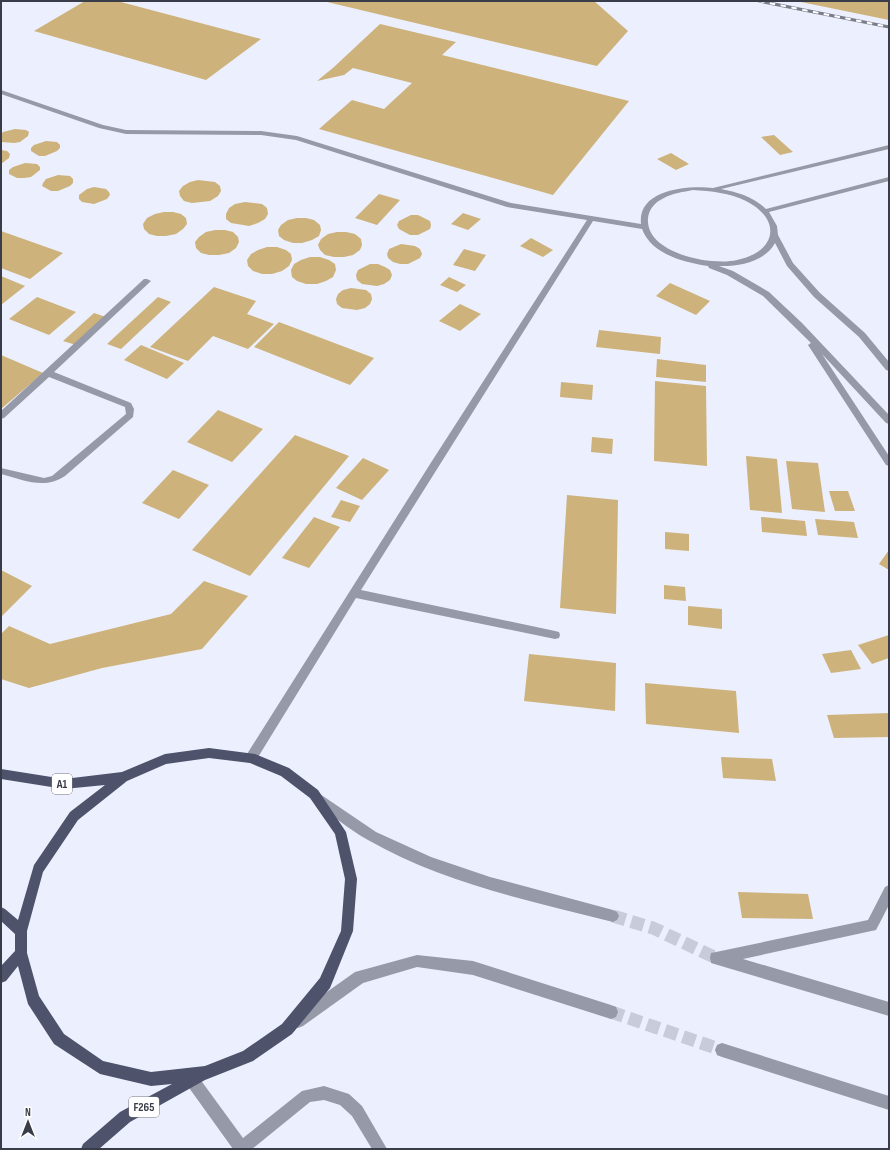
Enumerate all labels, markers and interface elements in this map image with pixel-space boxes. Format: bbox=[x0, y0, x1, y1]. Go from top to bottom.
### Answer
road number: A1 bbox=[52, 774, 72, 794]
road number: F265 bbox=[129, 1097, 159, 1117]
north arrow bbox=[8, 1102, 48, 1142]
text: N bbox=[25, 1106, 31, 1119]

